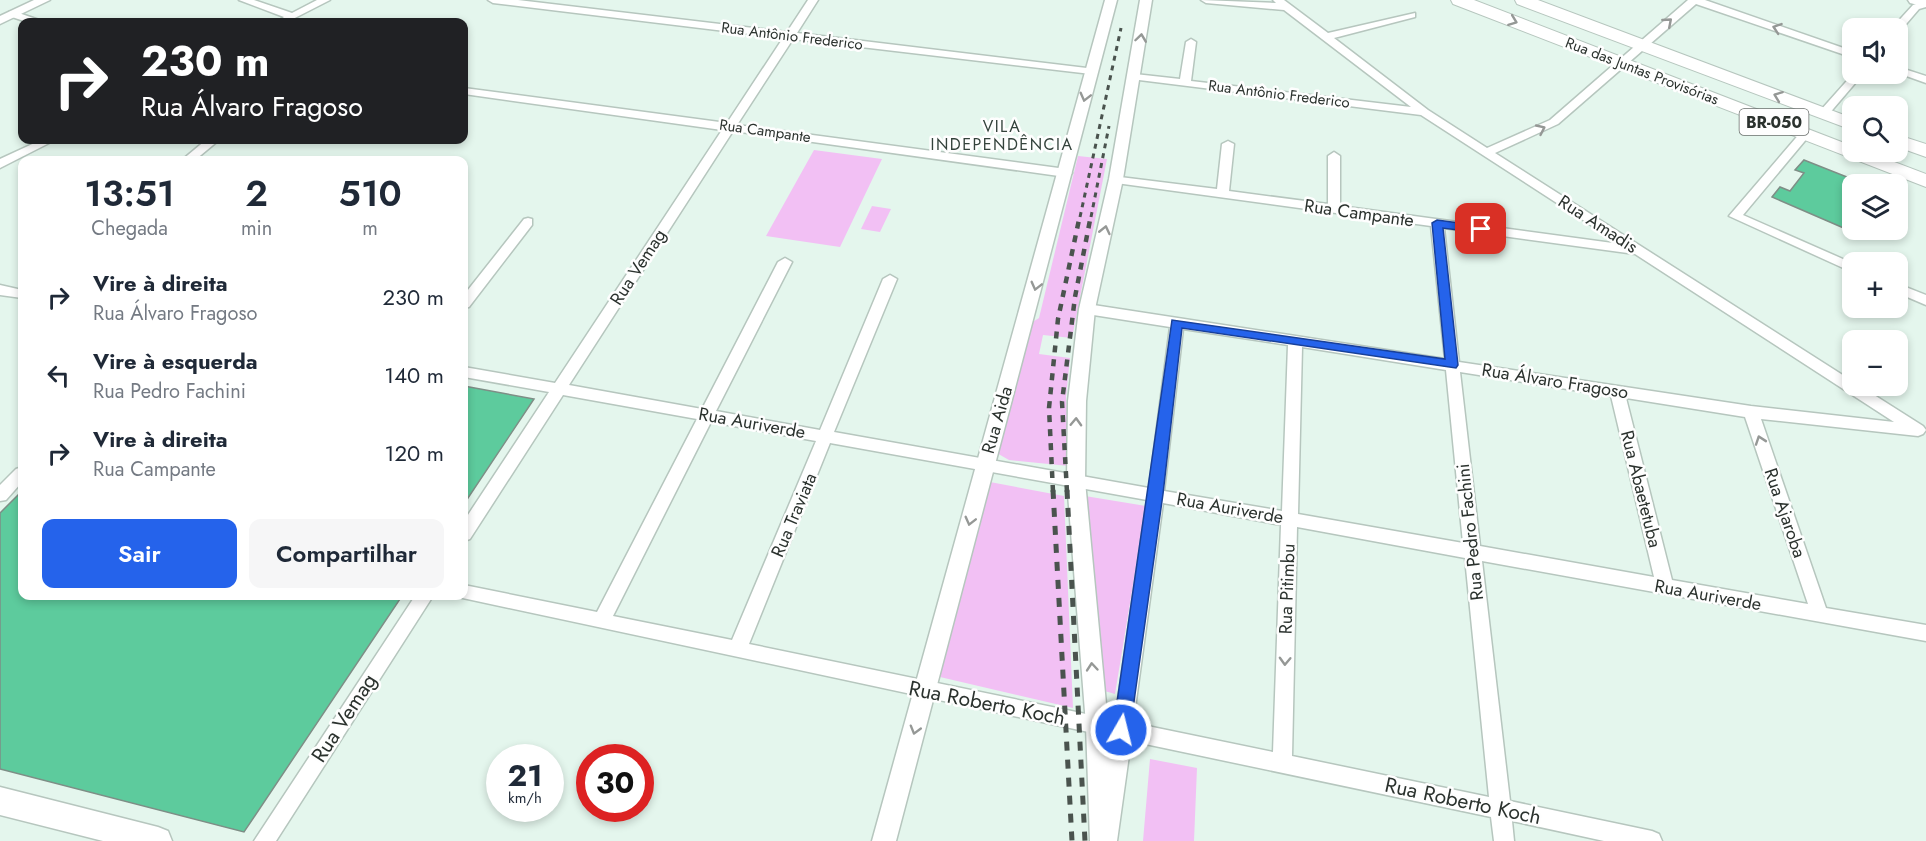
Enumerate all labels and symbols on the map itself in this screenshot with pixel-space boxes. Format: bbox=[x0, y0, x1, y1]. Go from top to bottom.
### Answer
one-way arrow bbox=[1507, 14, 1518, 26]
street label: Rua Antônio Frederico bbox=[720, 16, 864, 56]
one-way arrow bbox=[1661, 18, 1672, 29]
one-way arrow bbox=[1772, 23, 1783, 36]
street label: Rua das Juntas Provisórias bbox=[1562, 32, 1722, 110]
one-way arrow bbox=[1134, 33, 1146, 43]
street label: Rua Antônio Frederico bbox=[1207, 74, 1351, 114]
one-way arrow bbox=[1773, 90, 1784, 103]
one-way arrow bbox=[1079, 92, 1092, 102]
road number: BR-050 bbox=[1740, 109, 1808, 135]
street label: Rua Campante bbox=[718, 114, 812, 148]
district label: VILA INDEPENDÊNCIA bbox=[931, 115, 1074, 156]
one-way arrow bbox=[1535, 124, 1546, 136]
street label: Rua Amadis bbox=[1553, 188, 1643, 260]
street label: Rua Campante bbox=[1302, 192, 1416, 234]
pin bbox=[1455, 203, 1506, 254]
street label: Rua Vemag bbox=[604, 224, 672, 310]
one-way arrow bbox=[1098, 225, 1111, 235]
one-way arrow bbox=[1031, 281, 1044, 291]
street label: Rua Álvaro Fragoso bbox=[1480, 357, 1630, 405]
street label: Rua Aida bbox=[975, 383, 1019, 457]
street label: Rua Auriverde bbox=[697, 401, 807, 445]
one-way arrow bbox=[1070, 418, 1083, 427]
street label: Rua Abaetetuba bbox=[1614, 428, 1668, 550]
one-way arrow bbox=[1755, 435, 1768, 446]
street label: Rua Pedro Fachini bbox=[1450, 462, 1490, 602]
street label: Rua Ajaroba bbox=[1758, 465, 1812, 561]
street label: Rua Traviata bbox=[765, 469, 823, 561]
street label: Rua Auriverde bbox=[1175, 486, 1285, 530]
one-way arrow bbox=[964, 516, 977, 526]
street label: Rua Pitimbu bbox=[1272, 543, 1302, 635]
street label: Rua Auriverde bbox=[1653, 573, 1763, 617]
one-way arrow bbox=[1279, 656, 1292, 665]
one-way arrow bbox=[1086, 662, 1099, 671]
street label: Rua Vemag bbox=[304, 668, 384, 768]
street label: Rua Roberto Koch bbox=[906, 673, 1068, 733]
position arrow bbox=[1089, 698, 1153, 762]
one-way arrow bbox=[910, 724, 922, 735]
speed limit sign: 30 bbox=[576, 744, 654, 822]
street label: Rua Roberto Koch bbox=[1382, 770, 1544, 832]

